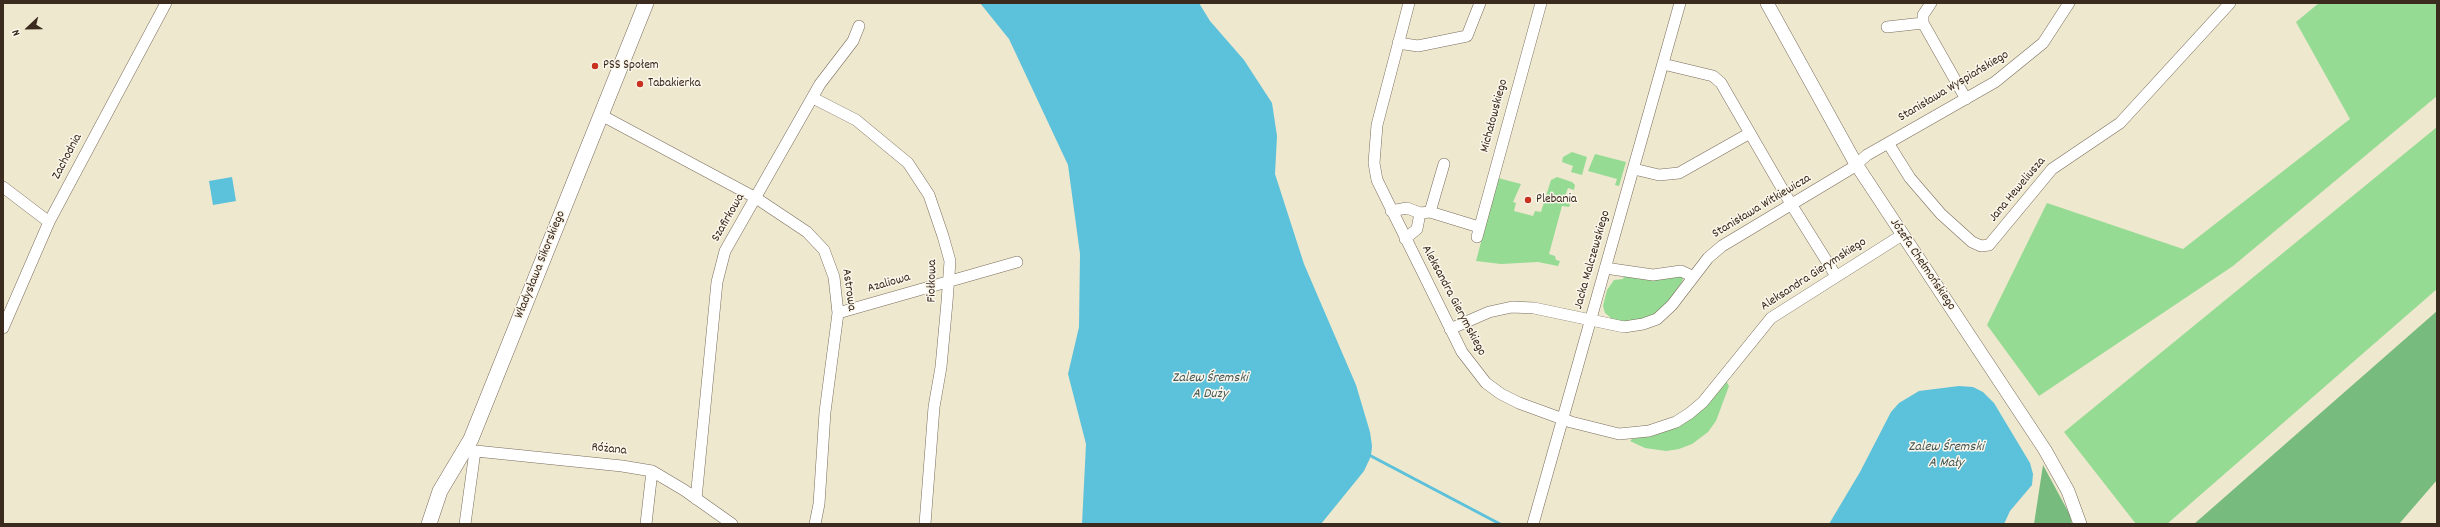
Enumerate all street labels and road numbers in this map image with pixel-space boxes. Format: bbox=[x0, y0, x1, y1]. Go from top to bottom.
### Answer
street label: Stanisława Wyspiańskiego bbox=[1896, 48, 2012, 126]
street label: Michałowskiego bbox=[1478, 78, 1512, 154]
street label: Zachodnia bbox=[50, 132, 86, 182]
street label: Jana Heweliusza bbox=[1986, 154, 2050, 226]
street label: Stanisława Witkiewicza bbox=[1710, 171, 1814, 243]
street label: Szafirkowa bbox=[709, 191, 749, 245]
street label: Władysława Sikorskiego bbox=[512, 209, 570, 321]
street label: Jacka Malczewskiego bbox=[1571, 209, 1615, 311]
street label: Józefa Chełmońskiego bbox=[1886, 216, 1958, 314]
street label: Aleksandra Gierymskiego bbox=[1758, 235, 1870, 315]
street label: Aleksandra Gierymskiego bbox=[1417, 243, 1489, 359]
street label: Fiołkowa bbox=[925, 259, 941, 303]
street label: Astrowa bbox=[837, 268, 859, 312]
street label: Azaliowa bbox=[866, 270, 912, 298]
street label: Różana bbox=[591, 440, 627, 460]

